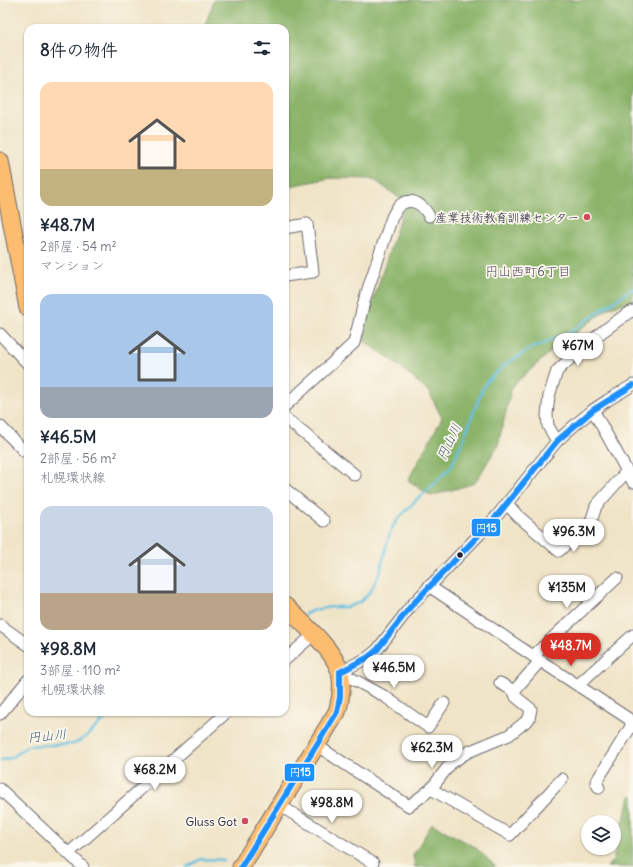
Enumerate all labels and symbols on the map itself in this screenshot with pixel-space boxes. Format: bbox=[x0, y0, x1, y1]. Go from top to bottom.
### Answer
place label: 産業技術教育訓練センター bbox=[435, 210, 579, 225]
marker: 産業技術教育訓練センター bbox=[582, 212, 592, 222]
district label: 円山西町6丁目 bbox=[485, 263, 571, 280]
pin: ¥67M bbox=[554, 333, 602, 367]
water label: 円山川 bbox=[433, 421, 465, 463]
line badge: 円15 bbox=[471, 518, 501, 537]
pin: ¥96.3M bbox=[541, 519, 607, 553]
text: 円15 bbox=[475, 521, 497, 535]
unlabelled marker bbox=[455, 550, 465, 560]
pin: ¥135M bbox=[539, 575, 595, 609]
pin: ¥48.7M bbox=[538, 633, 604, 667]
pin: ¥46.5M bbox=[361, 655, 427, 689]
water label: 円山川 bbox=[27, 726, 67, 746]
pin: ¥62.3M bbox=[399, 735, 465, 769]
pin: ¥68.2M bbox=[122, 757, 188, 791]
line badge: 円15 bbox=[284, 763, 315, 782]
text: 円15 bbox=[289, 765, 311, 779]
pin: ¥98.8M bbox=[299, 790, 365, 824]
place label: Gluss Got bbox=[185, 814, 237, 829]
marker: Gluss Got bbox=[240, 816, 250, 826]

